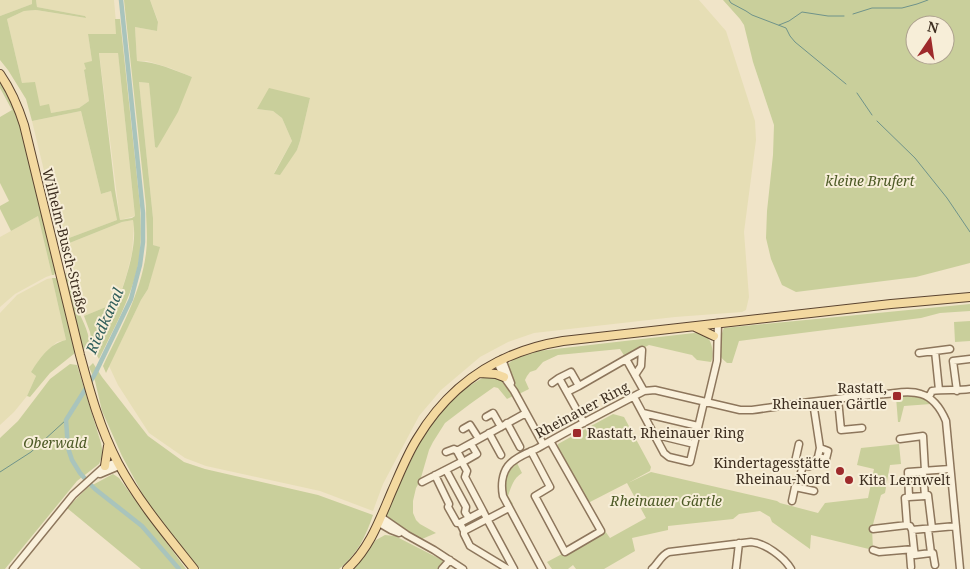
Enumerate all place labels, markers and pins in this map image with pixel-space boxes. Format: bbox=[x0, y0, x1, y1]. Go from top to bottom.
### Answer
place label: Rastatt, Rheinauer Gärtle bbox=[772, 378, 887, 413]
marker: Rastatt, Rheinauer Gärtle bbox=[891, 390, 903, 402]
place label: Rastatt, Rheinauer Ring bbox=[587, 423, 744, 442]
marker: Rastatt, Rheinauer Ring bbox=[571, 427, 583, 439]
place label: Kindertagesstätte Rheinau-Nord bbox=[713, 453, 830, 488]
marker: Kindertagesstätte Rheinau-Nord bbox=[834, 465, 846, 477]
place label: Kita Lernwelt bbox=[859, 470, 950, 489]
marker: Kita Lernwelt bbox=[843, 474, 855, 486]

